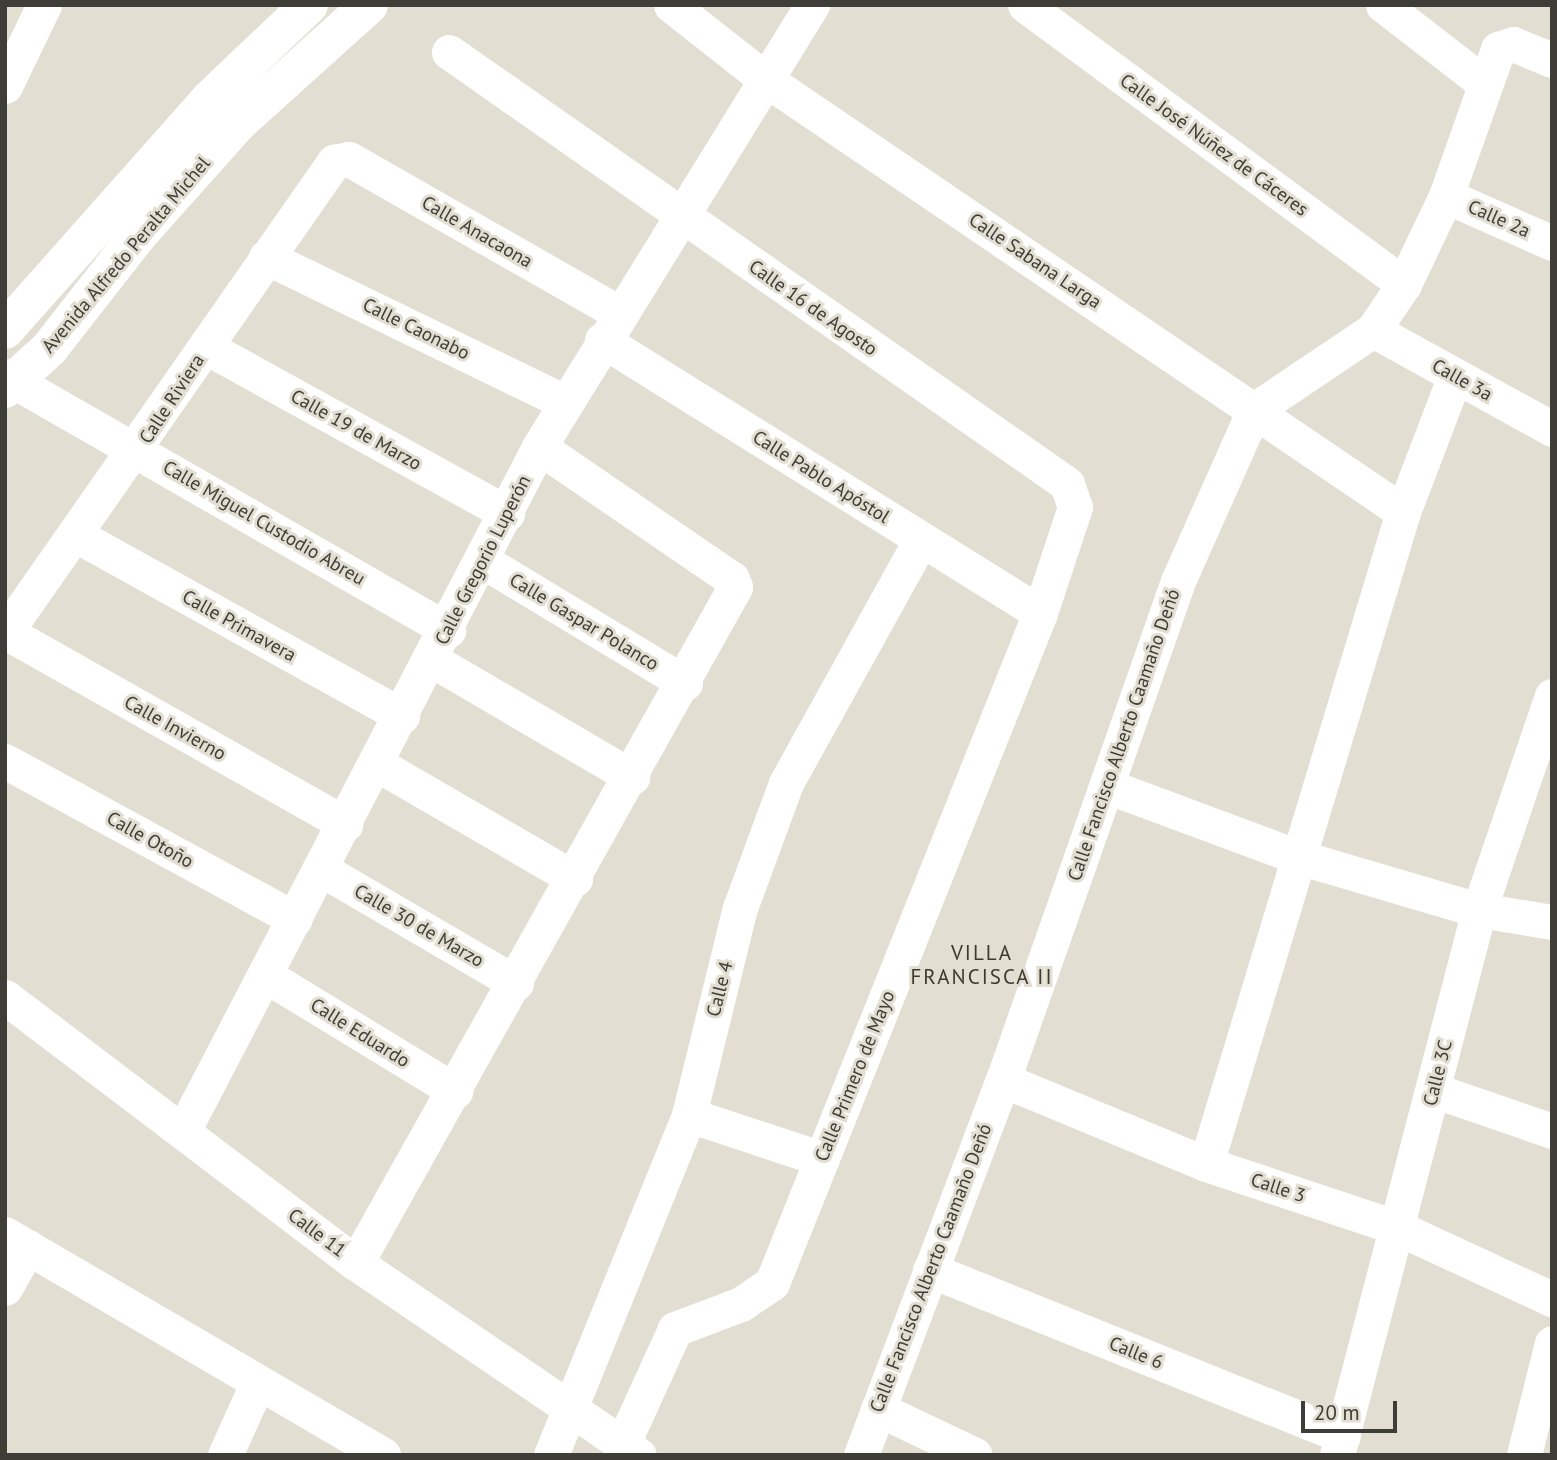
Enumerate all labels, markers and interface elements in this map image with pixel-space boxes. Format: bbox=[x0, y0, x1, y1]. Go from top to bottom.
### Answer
street label: Calle José Núñez de Cáceres bbox=[1115, 69, 1313, 221]
street label: Avenida Alfredo Peralta Michel bbox=[37, 152, 215, 358]
street label: Calle Anacaona bbox=[417, 191, 537, 273]
street label: Calle 2a bbox=[1464, 195, 1534, 243]
street label: Calle Sabana Larga bbox=[964, 208, 1106, 314]
street label: Calle 16 de Agosto bbox=[744, 255, 882, 361]
street label: Calle Caonabo bbox=[359, 293, 473, 365]
street label: Calle Riviera bbox=[135, 350, 209, 448]
street label: Calle 3a bbox=[1428, 354, 1496, 406]
street label: Calle 19 de Marzo bbox=[287, 385, 425, 475]
street label: Calle Pablo Apóstol bbox=[748, 426, 894, 528]
street label: Calle Miguel Custodio Abreu bbox=[159, 456, 369, 590]
street label: Calle Gregorio Luperón bbox=[430, 471, 536, 649]
street label: Calle Gaspar Polanco bbox=[505, 568, 663, 676]
street label: Calle Primavera bbox=[178, 585, 300, 667]
street label: Calle Fancisco Alberto Caamaño Deñó bbox=[1063, 586, 1185, 884]
street label: Calle Invierno bbox=[120, 691, 230, 765]
street label: Calle Otoño bbox=[103, 807, 197, 873]
street label: Calle 30 de Marzo bbox=[350, 880, 488, 972]
district label: VILLA FRANCISCA II bbox=[912, 940, 1052, 990]
street label: Calle 4 bbox=[702, 959, 738, 1019]
street label: Calle Primero de Mayo bbox=[810, 987, 900, 1165]
street label: Calle Eduardo bbox=[306, 993, 414, 1073]
street label: Calle 3C bbox=[1419, 1038, 1457, 1108]
street label: Calle Fancisco Alberto Caamaño Deñó bbox=[865, 1120, 997, 1416]
street label: Calle 3 bbox=[1248, 1168, 1308, 1208]
street label: Calle 11 bbox=[284, 1204, 350, 1262]
street label: Calle 6 bbox=[1106, 1332, 1166, 1374]
scale bar bbox=[1305, 1386, 1401, 1430]
text: 20 m bbox=[1314, 1399, 1360, 1426]

